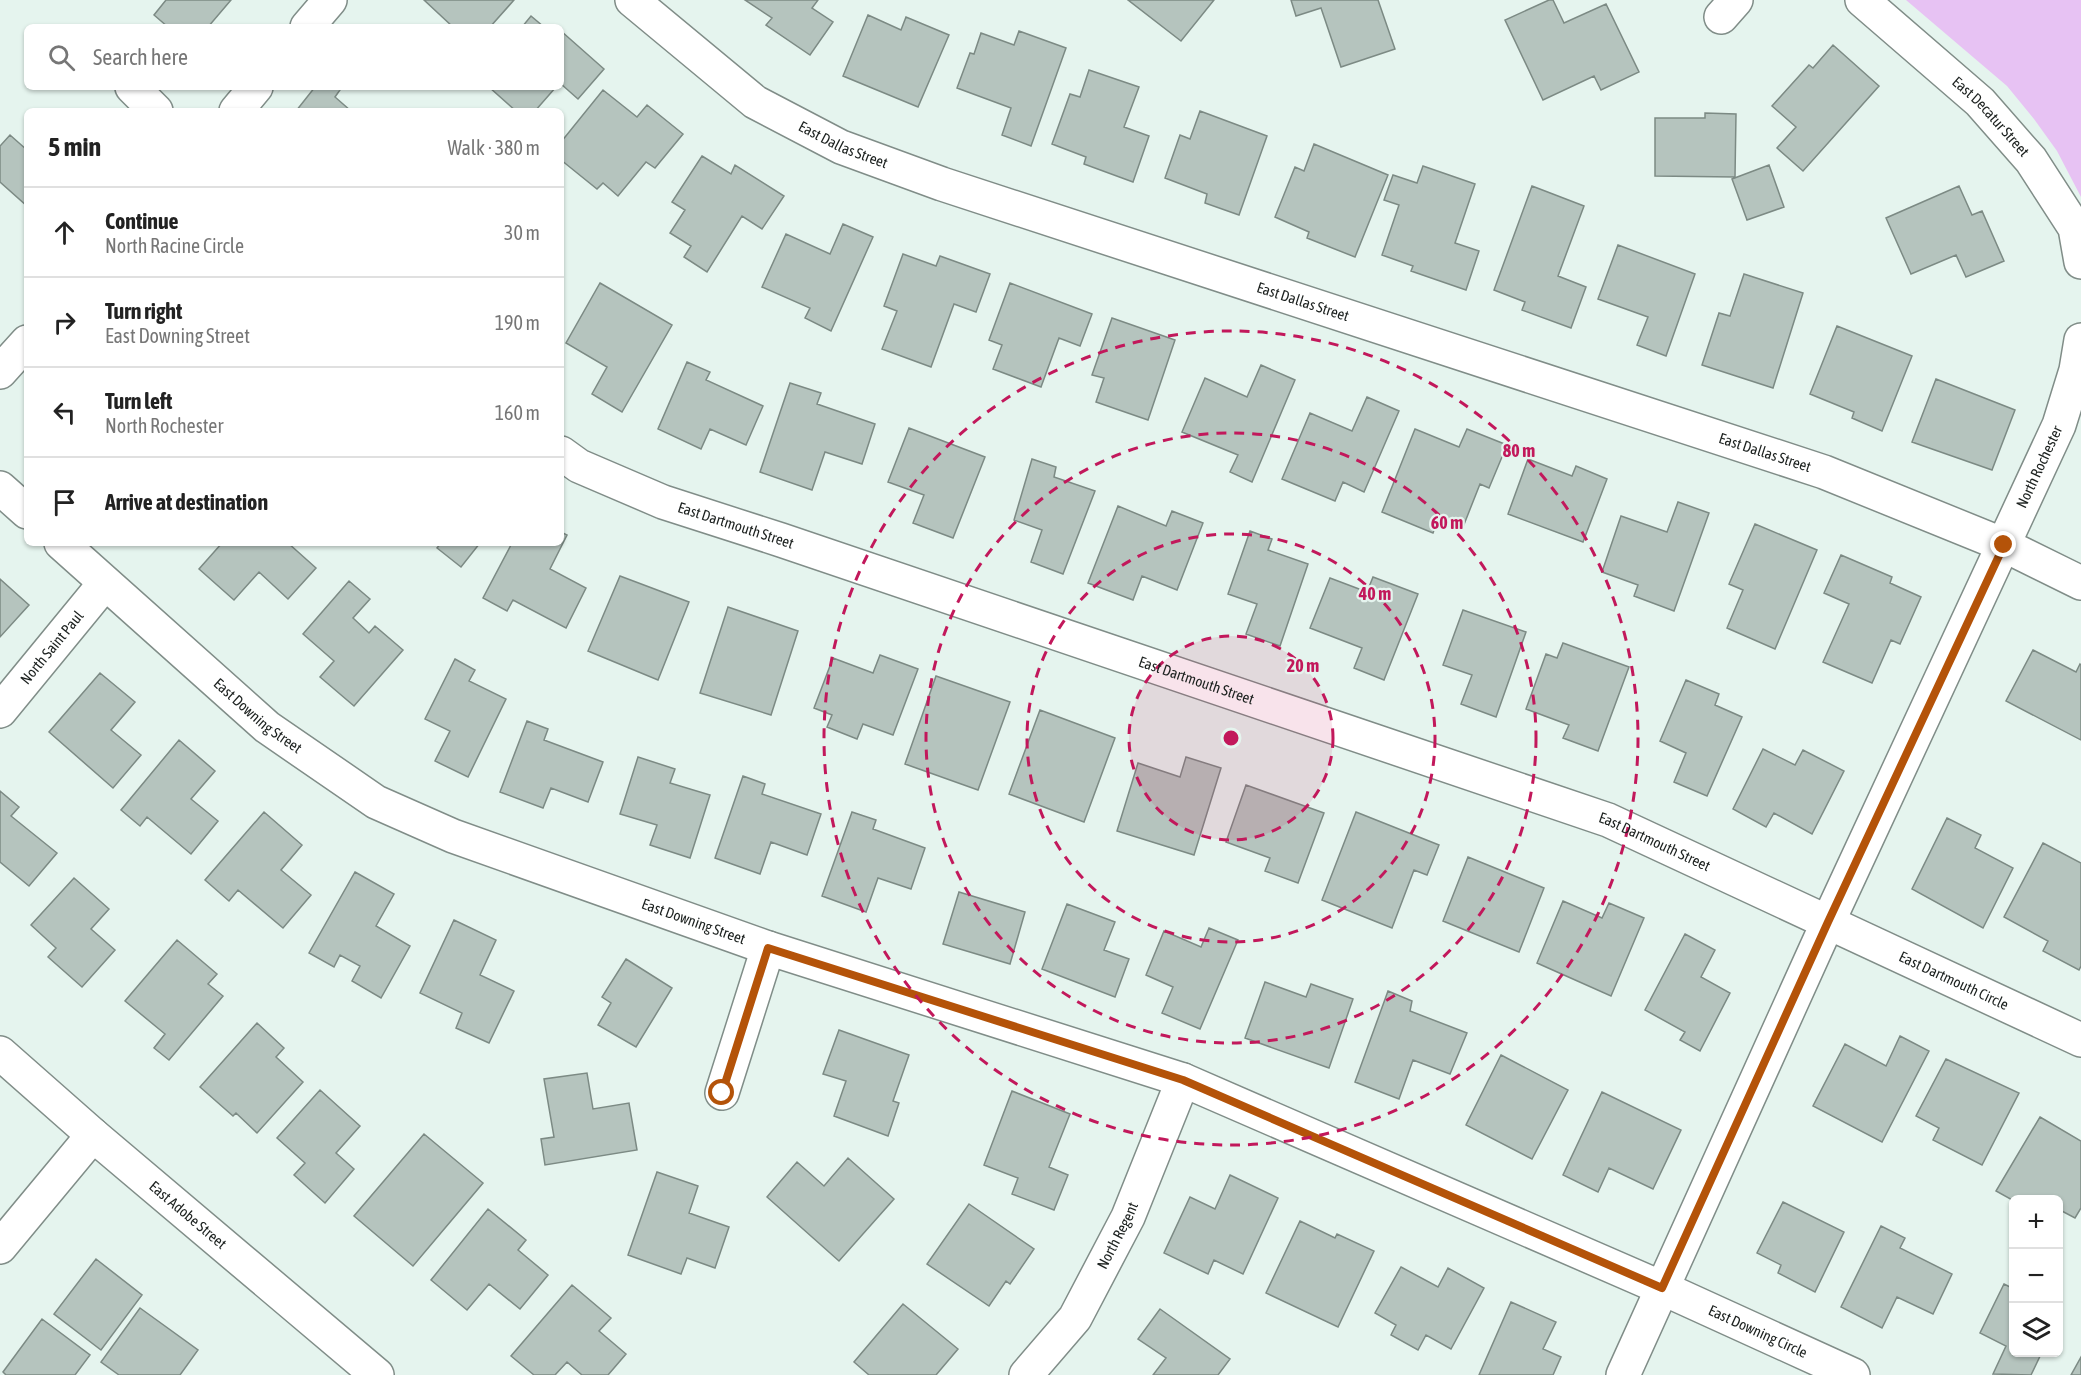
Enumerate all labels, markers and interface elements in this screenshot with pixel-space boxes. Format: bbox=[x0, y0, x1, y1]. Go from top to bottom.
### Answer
search box bbox=[24, 24, 564, 90]
icon: search bbox=[45, 41, 78, 74]
text: Search here bbox=[93, 44, 188, 70]
street label: East Decatur Street bbox=[1949, 73, 2033, 160]
street label: East Dallas Street bbox=[796, 117, 890, 171]
text: 5 min bbox=[48, 132, 101, 162]
text: Walk · 380 m bbox=[448, 136, 540, 159]
text: Continue bbox=[105, 208, 179, 234]
icon: ahead bbox=[48, 216, 81, 249]
text: 30 m bbox=[504, 221, 540, 244]
text: North Racine Circle bbox=[105, 234, 244, 257]
street label: East Dallas Street bbox=[1255, 278, 1351, 324]
text: Turn right bbox=[105, 298, 182, 324]
icon: right bbox=[48, 306, 81, 339]
text: 190 m bbox=[495, 311, 540, 334]
text: East Downing Street bbox=[105, 324, 250, 347]
text: Turn left bbox=[105, 388, 172, 414]
icon: left bbox=[48, 396, 81, 429]
text: 160 m bbox=[495, 401, 540, 424]
text: North Rochester bbox=[105, 414, 223, 437]
street label: North Rochester bbox=[2013, 422, 2066, 511]
street label: East Dallas Street bbox=[1717, 429, 1813, 475]
text: 80 m bbox=[1503, 440, 1535, 461]
icon: arrive bbox=[48, 486, 81, 519]
text: Arrive at destination bbox=[105, 489, 268, 515]
street label: East Dartmouth Street bbox=[676, 498, 796, 552]
text: 60 m bbox=[1431, 512, 1463, 533]
route end bbox=[1990, 531, 2016, 557]
text: 40 m bbox=[1358, 583, 1391, 604]
street label: North Saint Paul bbox=[17, 607, 87, 687]
street label: East Dartmouth Street bbox=[1136, 653, 1256, 708]
text: 20 m bbox=[1287, 655, 1319, 676]
street label: East Downing Street bbox=[210, 675, 305, 756]
centre of rings bbox=[1221, 728, 1241, 748]
street label: East Dartmouth Street bbox=[1597, 809, 1713, 874]
street label: East Downing Street bbox=[640, 895, 748, 947]
street label: East Dartmouth Circle bbox=[1897, 948, 2012, 1013]
route start bbox=[708, 1079, 734, 1105]
street label: East Adobe Street bbox=[146, 1177, 230, 1252]
map controls bbox=[2009, 1195, 2063, 1357]
button: + bbox=[2009, 1195, 2063, 1249]
street label: North Regent bbox=[1093, 1200, 1141, 1272]
button: − bbox=[2009, 1249, 2063, 1303]
street label: East Downing Circle bbox=[1706, 1301, 1810, 1361]
button: layers bbox=[2009, 1303, 2063, 1357]

